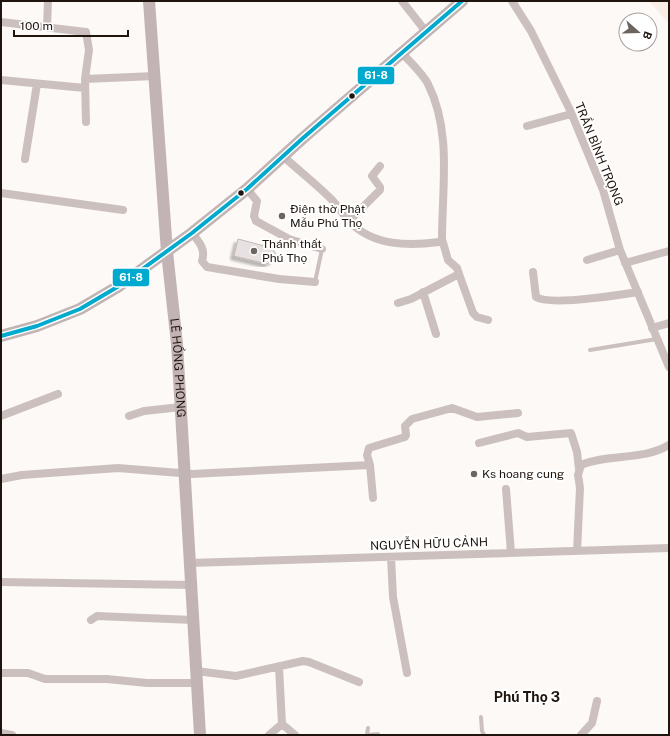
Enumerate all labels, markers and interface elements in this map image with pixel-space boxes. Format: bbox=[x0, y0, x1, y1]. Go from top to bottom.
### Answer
scale bar bbox=[14, 12, 128, 38]
north arrow bbox=[618, 12, 658, 52]
text: 100 m bbox=[20, 19, 53, 33]
text: B bbox=[640, 30, 654, 41]
line badge: 61-8 bbox=[357, 66, 395, 85]
text: 61-8 bbox=[364, 69, 388, 81]
unlabelled marker bbox=[347, 91, 357, 101]
street label: TRẦN BÌNH TRỌNG bbox=[572, 100, 627, 208]
unlabelled marker bbox=[236, 188, 246, 198]
place label: Điện thờ Phật Mẫu Phú Thọ bbox=[290, 202, 366, 230]
marker: Điện thờ Phật Mẫu Phú Thọ bbox=[277, 211, 287, 221]
place label: Thánh thất Phú Thọ bbox=[262, 237, 322, 265]
marker: Thánh thất Phú Thọ bbox=[249, 246, 259, 256]
line badge: 61-8 bbox=[112, 268, 150, 287]
text: 61-8 bbox=[119, 271, 143, 283]
street label: LÊ HỒNG PHONG bbox=[167, 317, 188, 418]
place label: Ks hoang cung bbox=[482, 467, 564, 481]
marker: Ks hoang cung bbox=[469, 469, 479, 479]
street label: NGUYỄN HỮU CẢNH bbox=[370, 534, 488, 553]
district label: Phú Thọ 3 bbox=[494, 689, 560, 705]

